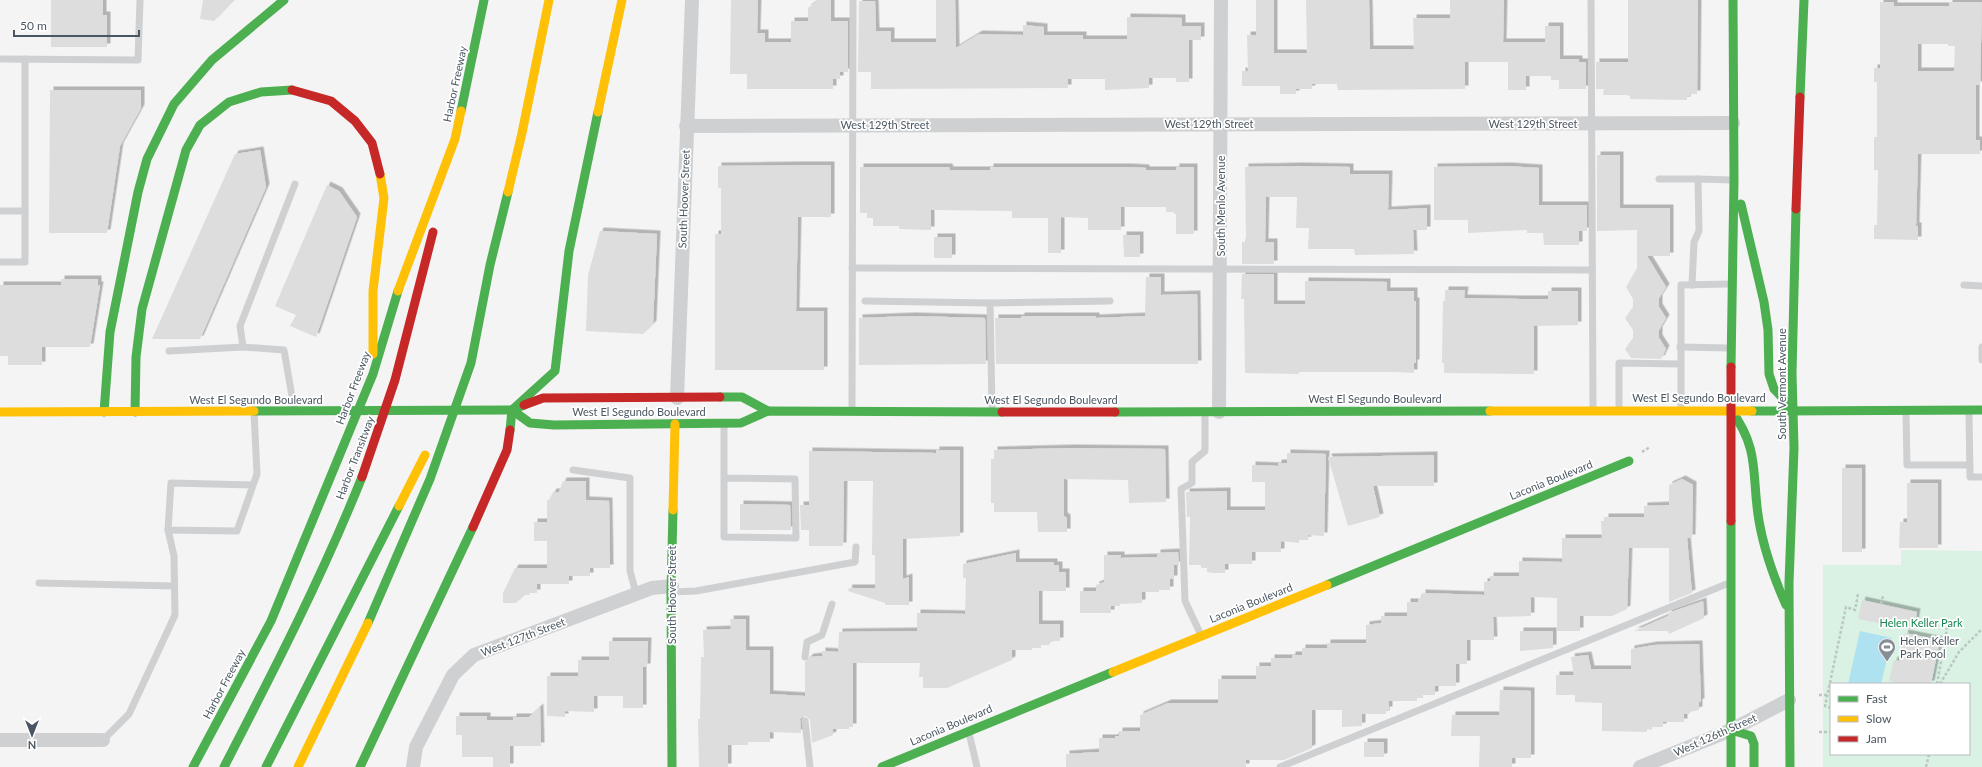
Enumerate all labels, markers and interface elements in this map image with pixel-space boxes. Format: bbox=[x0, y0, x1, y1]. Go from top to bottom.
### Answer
scale bar bbox=[14, 12, 139, 38]
text: 50 m bbox=[20, 18, 47, 33]
street label: Harbor Freeway bbox=[440, 44, 469, 123]
street label: West 129th Street bbox=[1164, 117, 1254, 130]
street label: West 129th Street bbox=[1488, 117, 1578, 130]
street label: West 129th Street bbox=[840, 118, 930, 131]
street label: South Hoover Street bbox=[675, 149, 692, 248]
street label: South Menlo Avenue bbox=[1214, 155, 1227, 256]
street label: South Vermont Avenue bbox=[1775, 328, 1788, 440]
street label: Harbor Freeway bbox=[333, 349, 373, 426]
street label: West El Segundo Boulevard bbox=[1632, 391, 1766, 404]
street label: West El Segundo Boulevard bbox=[1308, 392, 1442, 405]
street label: West El Segundo Boulevard bbox=[189, 393, 323, 406]
street label: West El Segundo Boulevard bbox=[984, 393, 1118, 406]
street label: West El Segundo Boulevard bbox=[572, 405, 706, 418]
street label: Harbor Transitway bbox=[333, 414, 377, 501]
street label: Laconia Boulevard bbox=[1507, 457, 1594, 502]
street label: South Hoover Street bbox=[665, 546, 678, 644]
street label: Laconia Boulevard bbox=[1207, 580, 1294, 625]
street label: West 127th Street bbox=[479, 614, 567, 659]
park label: Helen Keller Park bbox=[1879, 616, 1963, 629]
place label: Helen Keller Park Pool bbox=[1900, 634, 1959, 660]
sports icon: Helen Keller Park Pool bbox=[1877, 637, 1897, 662]
street label: Harbor Freeway bbox=[200, 646, 248, 721]
legend bbox=[1830, 683, 1970, 755]
text: Fast bbox=[1866, 691, 1888, 706]
street label: Laconia Boulevard bbox=[908, 701, 994, 748]
street label: West 126th Street bbox=[1671, 710, 1758, 759]
text: Slow bbox=[1866, 711, 1892, 726]
north arrow bbox=[12, 715, 52, 755]
text: Jam bbox=[1866, 731, 1887, 746]
text: N bbox=[28, 739, 36, 752]

